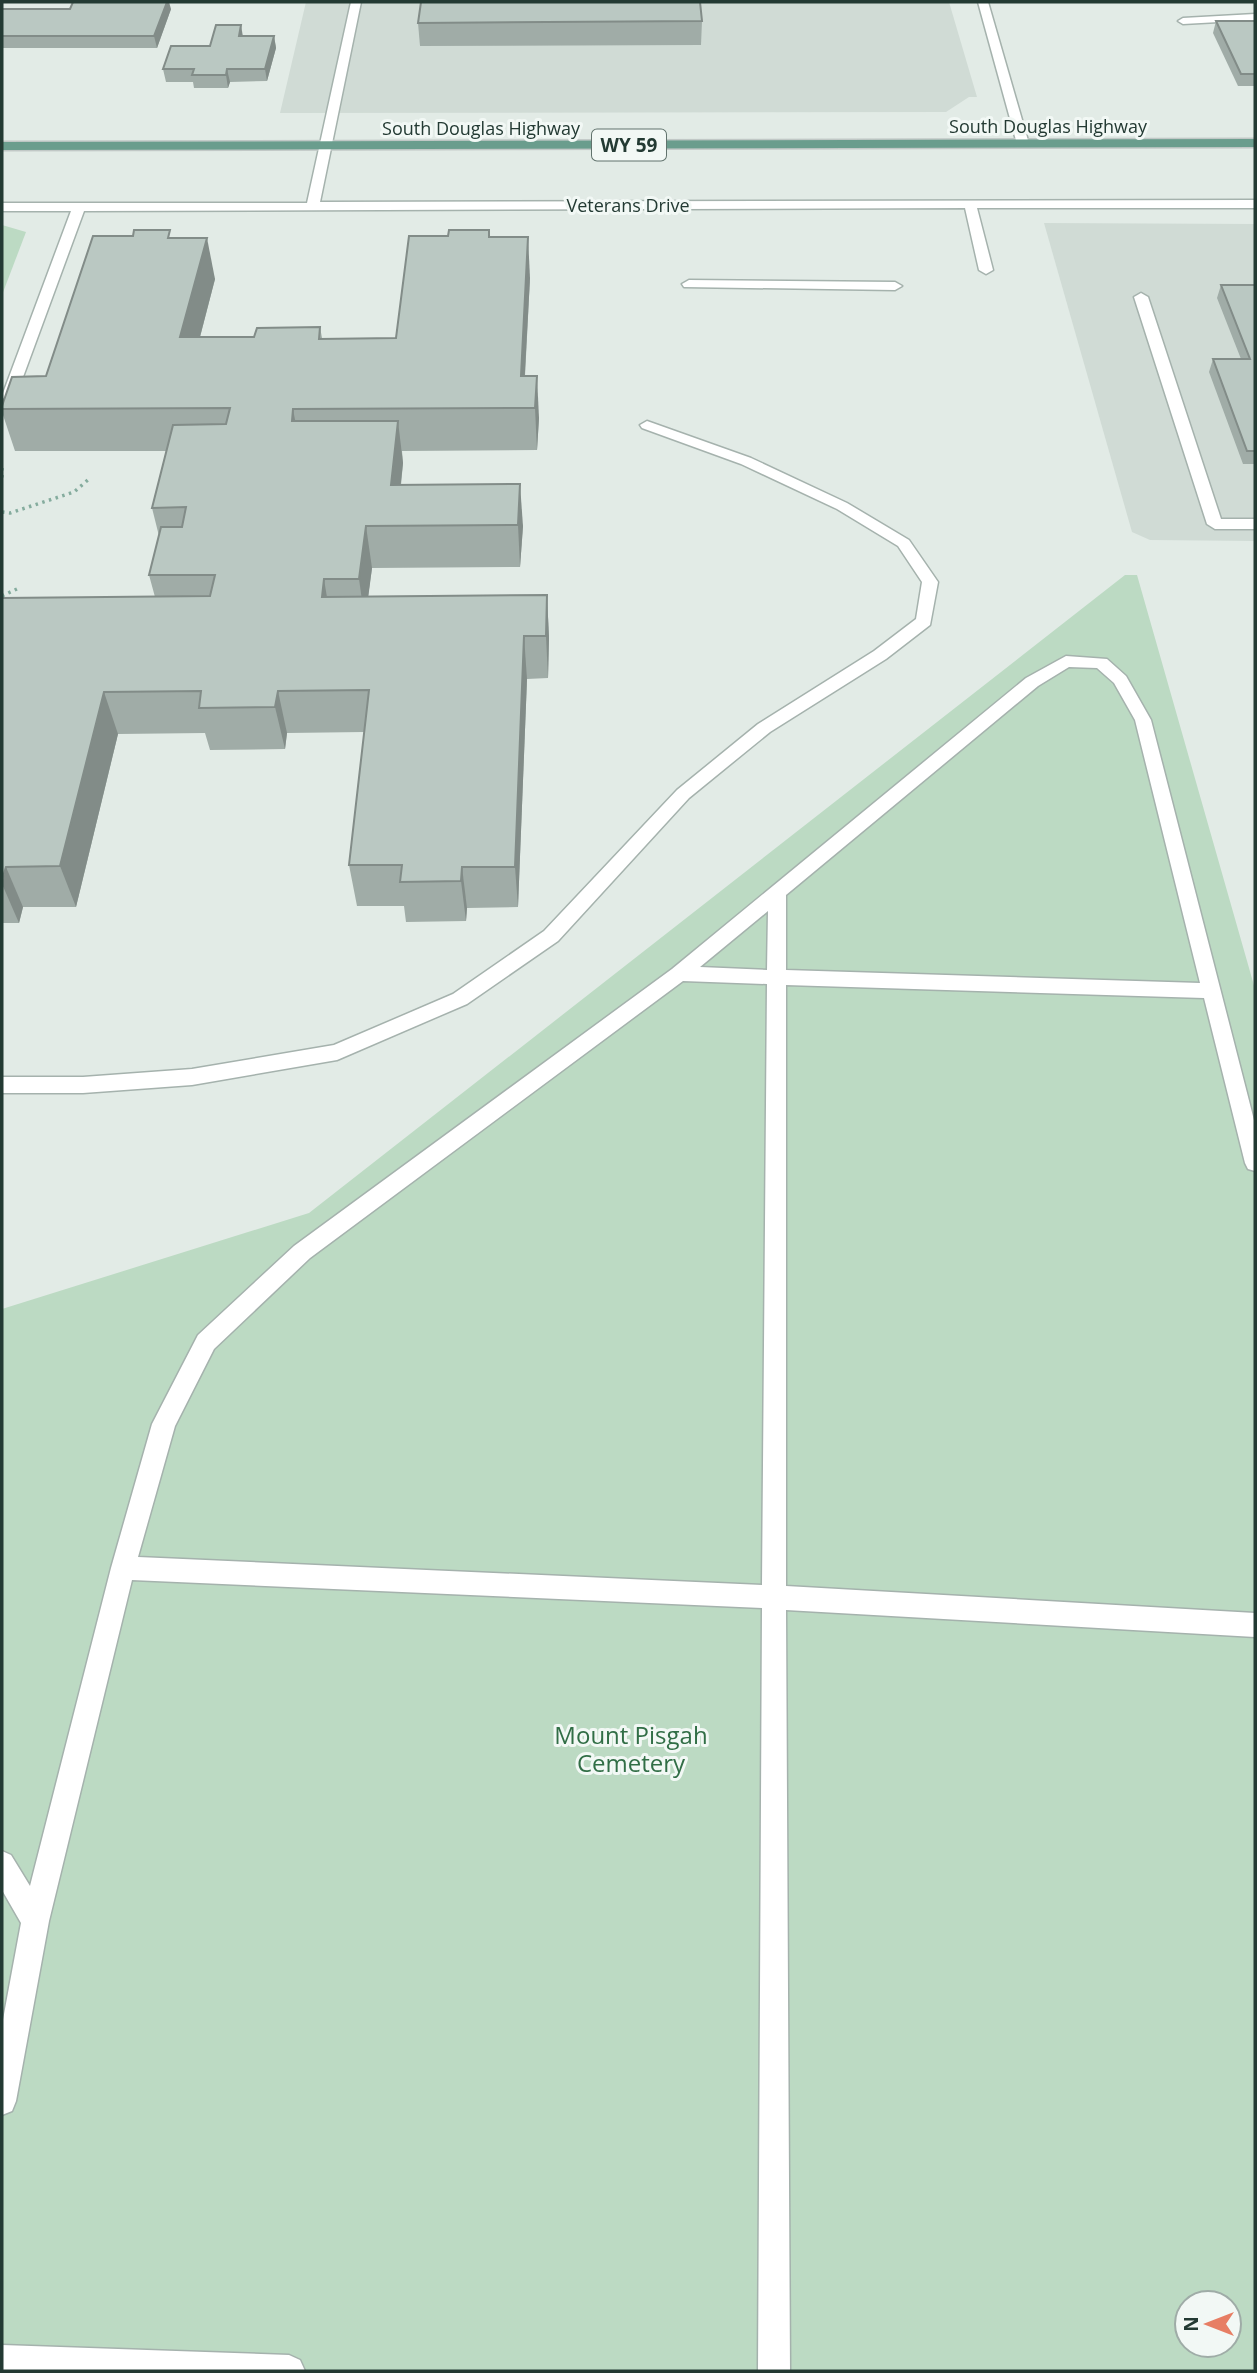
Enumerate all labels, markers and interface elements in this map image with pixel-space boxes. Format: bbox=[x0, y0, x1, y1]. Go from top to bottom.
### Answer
street label: South Douglas Highway bbox=[949, 114, 1148, 138]
street label: South Douglas Highway bbox=[382, 116, 581, 140]
road number: WY 59 bbox=[592, 130, 666, 160]
street label: Veterans Drive bbox=[566, 193, 690, 217]
park label: Mount Pisgah Cemetery bbox=[554, 1718, 708, 1779]
north arrow bbox=[1173, 2289, 1243, 2359]
text: N bbox=[1178, 2316, 1204, 2332]

